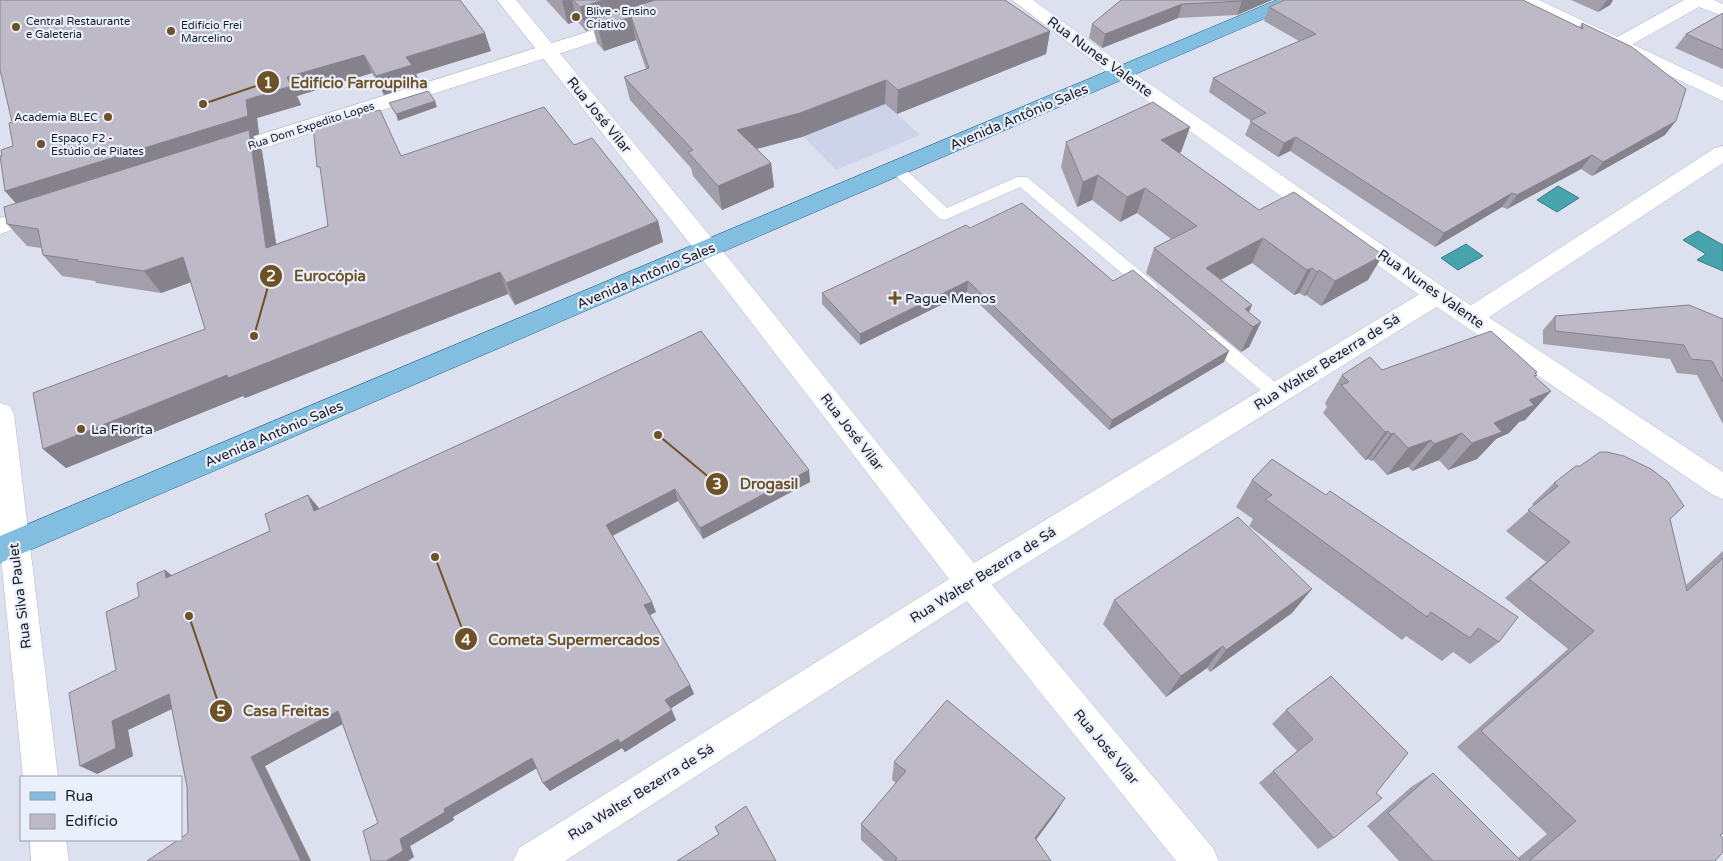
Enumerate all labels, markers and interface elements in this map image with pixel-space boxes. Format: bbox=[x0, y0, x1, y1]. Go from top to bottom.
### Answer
place label: Blive - Ensino Criativo bbox=[586, 5, 657, 31]
marker: Blive - Ensino Criativo bbox=[570, 11, 582, 23]
street label: Rua Nunes Valente bbox=[1044, 13, 1156, 101]
place label: Central Restaurante e Galeteria bbox=[26, 15, 130, 41]
place label: Edifício Frei Marcelino bbox=[181, 19, 242, 45]
marker: Central Restaurante e Galeteria bbox=[10, 21, 22, 33]
marker: Edifício Frei Marcelino bbox=[165, 25, 177, 37]
callout: Edifício Farroupilha bbox=[256, 67, 438, 97]
street label: Rua José Vilar bbox=[563, 73, 635, 157]
text: 1 bbox=[263, 74, 273, 92]
text: Edifício Farroupilha bbox=[290, 74, 428, 93]
street label: Avenida Antônio Sales bbox=[947, 80, 1091, 154]
street label: Rua Dom Expedito Lopes bbox=[246, 99, 376, 153]
place label: Academia BLEC bbox=[14, 111, 98, 124]
marker: Academia BLEC bbox=[102, 111, 114, 123]
place label: Espaço F2 - Estúdio de Pilates bbox=[51, 132, 144, 158]
marker: Espaço F2 - Estúdio de Pilates bbox=[35, 138, 47, 150]
street label: Avenida Antônio Sales bbox=[574, 239, 718, 313]
street label: Rua Nunes Valente bbox=[1374, 246, 1488, 332]
callout: Eurocópia bbox=[259, 261, 376, 291]
text: 2 bbox=[266, 267, 276, 285]
text: Eurocópia bbox=[294, 267, 366, 286]
place label: Pague Menos bbox=[905, 290, 996, 307]
marker: Pague Menos bbox=[889, 292, 901, 304]
street label: Rua Walter Bezerra de Sá bbox=[1251, 310, 1403, 414]
street label: Rua José Vilar bbox=[817, 390, 888, 474]
street label: Avenida Antônio Sales bbox=[202, 397, 346, 471]
place label: La Fiorita bbox=[91, 421, 153, 438]
marker: La Fiorita bbox=[75, 423, 87, 435]
callout: Drogasil bbox=[704, 469, 808, 499]
text: 3 bbox=[712, 475, 722, 493]
text: Drogasil bbox=[740, 475, 798, 494]
street label: Rua Walter Bezerra de Sá bbox=[907, 523, 1059, 627]
street label: Rua Silva Paulet bbox=[5, 541, 35, 650]
callout: Cometa Supermercados bbox=[453, 624, 670, 654]
text: 4 bbox=[461, 631, 471, 649]
text: Cometa Supermercados bbox=[488, 631, 660, 650]
callout: Casa Freitas bbox=[208, 696, 340, 726]
text: 5 bbox=[216, 702, 226, 720]
text: Casa Freitas bbox=[243, 702, 329, 720]
street label: Rua José Vilar bbox=[1070, 706, 1143, 789]
street label: Rua Walter Bezerra de Sá bbox=[565, 740, 717, 844]
legend bbox=[20, 776, 182, 841]
text: Rua bbox=[65, 787, 93, 805]
text: Edifício bbox=[65, 812, 118, 830]

